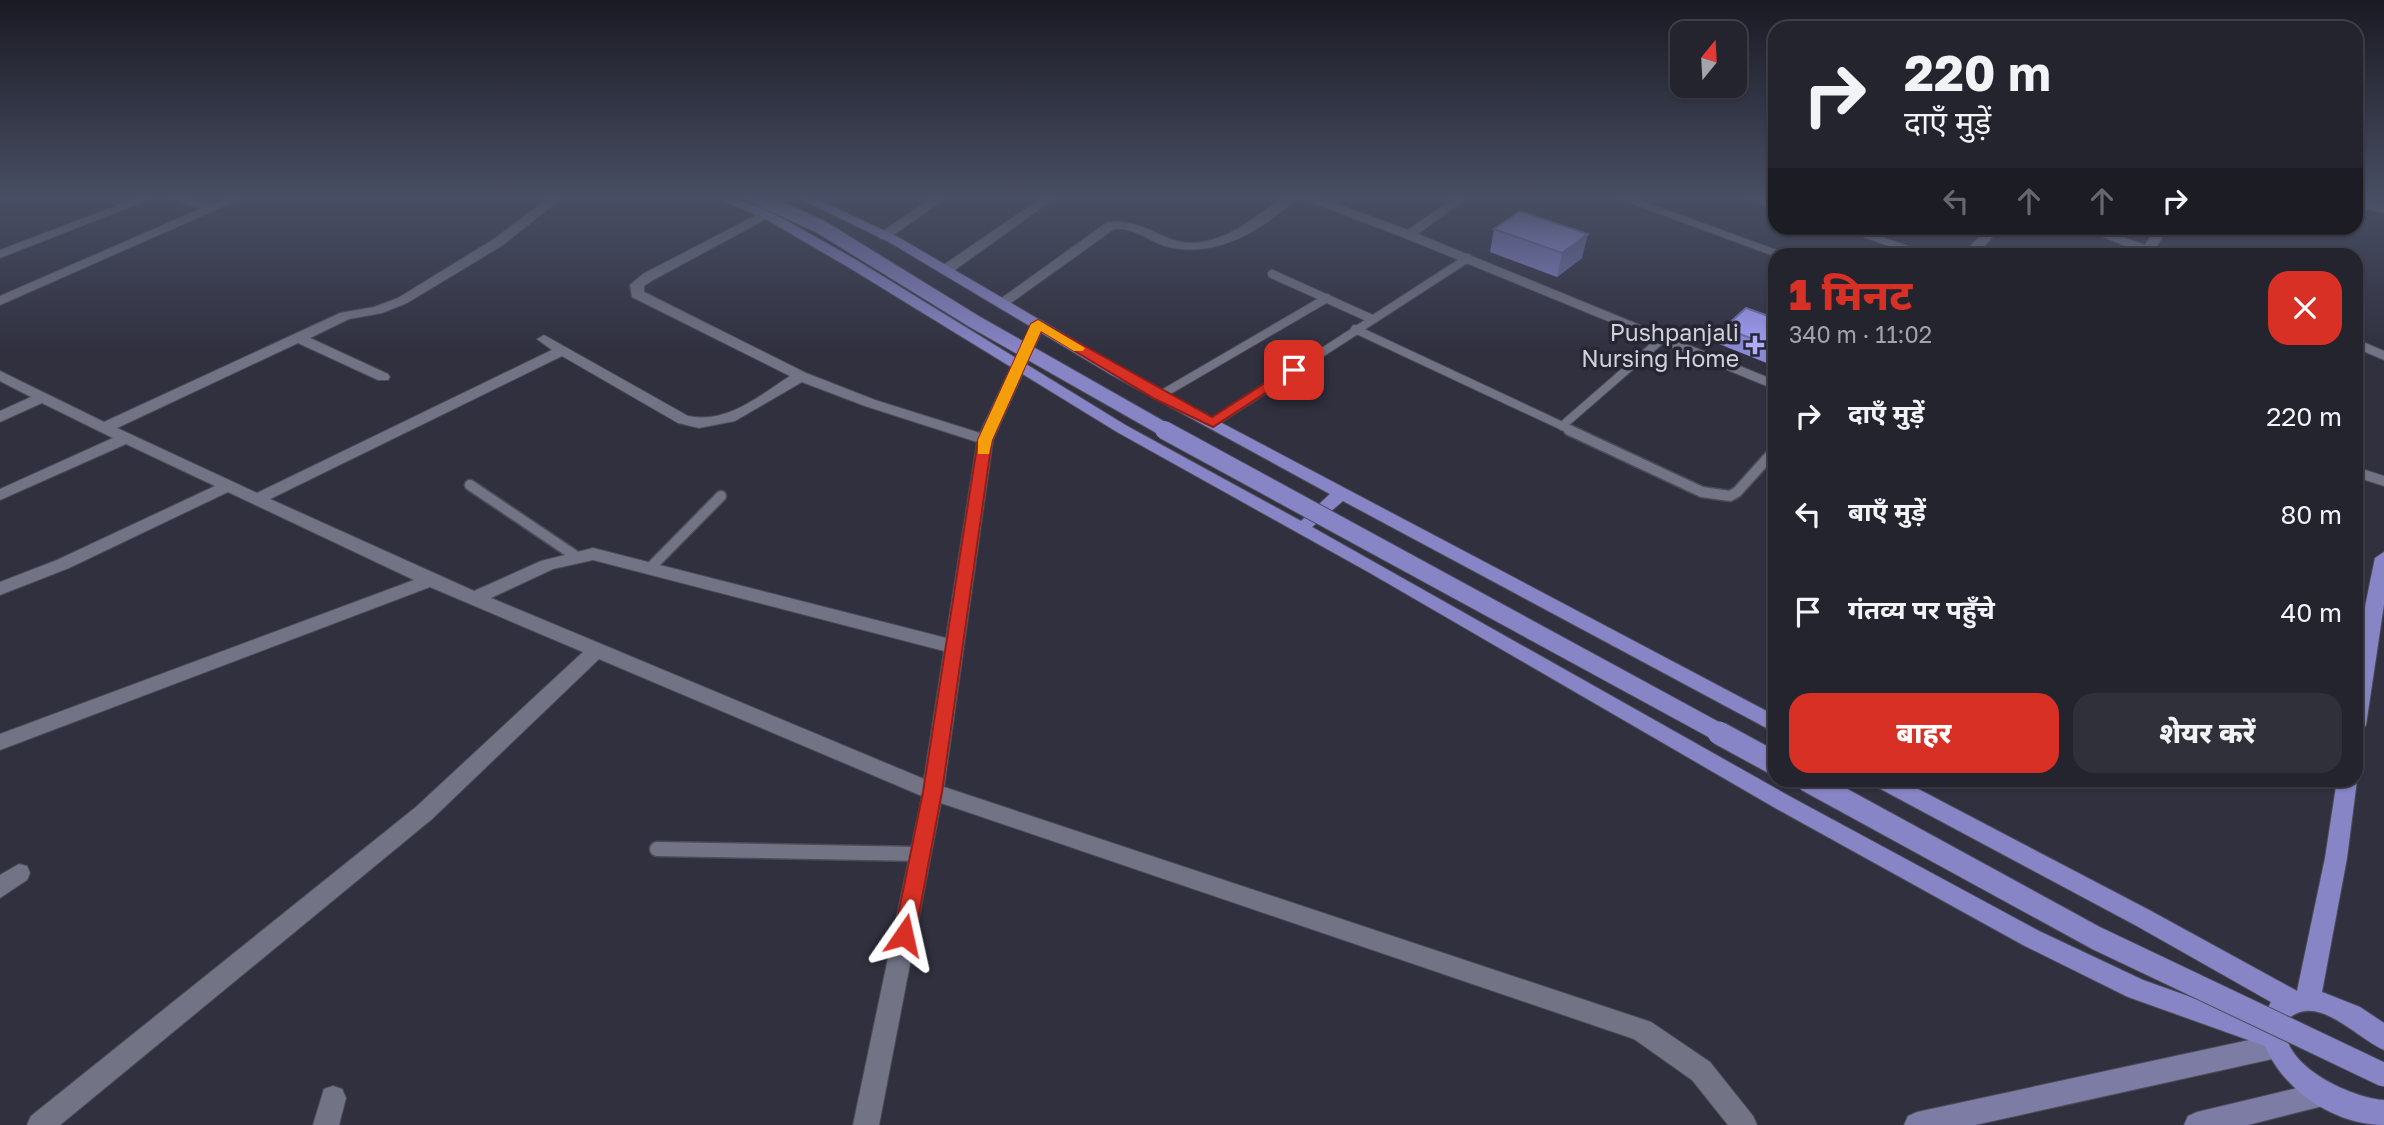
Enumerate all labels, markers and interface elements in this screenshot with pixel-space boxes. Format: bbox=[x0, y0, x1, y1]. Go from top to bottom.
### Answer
north arrow bbox=[1670, 21, 1746, 98]
map controls bbox=[1670, 21, 1747, 98]
text: 220 m bbox=[1904, 43, 2051, 102]
icon: right bbox=[1789, 49, 1880, 140]
text: दाएँ मुड़ें bbox=[1904, 103, 1991, 141]
icon: left bbox=[1937, 182, 1975, 220]
icon: ahead bbox=[2010, 182, 2048, 220]
icon: ahead bbox=[2083, 182, 2121, 220]
icon: right bbox=[2156, 182, 2194, 220]
text: 1 मिनट bbox=[1789, 269, 1912, 319]
button: close bbox=[2268, 271, 2342, 345]
place label: Pushpanjali Nursing Home bbox=[1581, 318, 1739, 372]
text: 340 m · 11:02 bbox=[1789, 320, 1932, 348]
marker: Pushpanjali Nursing Home bbox=[1745, 335, 1765, 355]
pin bbox=[1264, 340, 1324, 400]
icon: arrive bbox=[1275, 351, 1313, 389]
icon: right bbox=[1789, 397, 1827, 435]
text: दाएँ मुड़ें bbox=[1848, 398, 1924, 429]
text: 220 m bbox=[2266, 401, 2342, 432]
icon: left bbox=[1789, 495, 1827, 533]
text: बाएँ मुड़ें bbox=[1848, 496, 1926, 527]
text: 80 m bbox=[2281, 499, 2342, 530]
icon: arrive bbox=[1789, 593, 1827, 631]
text: गंतव्य पर पहुँचे bbox=[1848, 594, 1995, 625]
text: 40 m bbox=[2281, 597, 2342, 628]
button: बाहर bbox=[1789, 693, 2059, 773]
button: शेयर करें bbox=[2073, 693, 2342, 773]
position arrow bbox=[867, 898, 941, 972]

